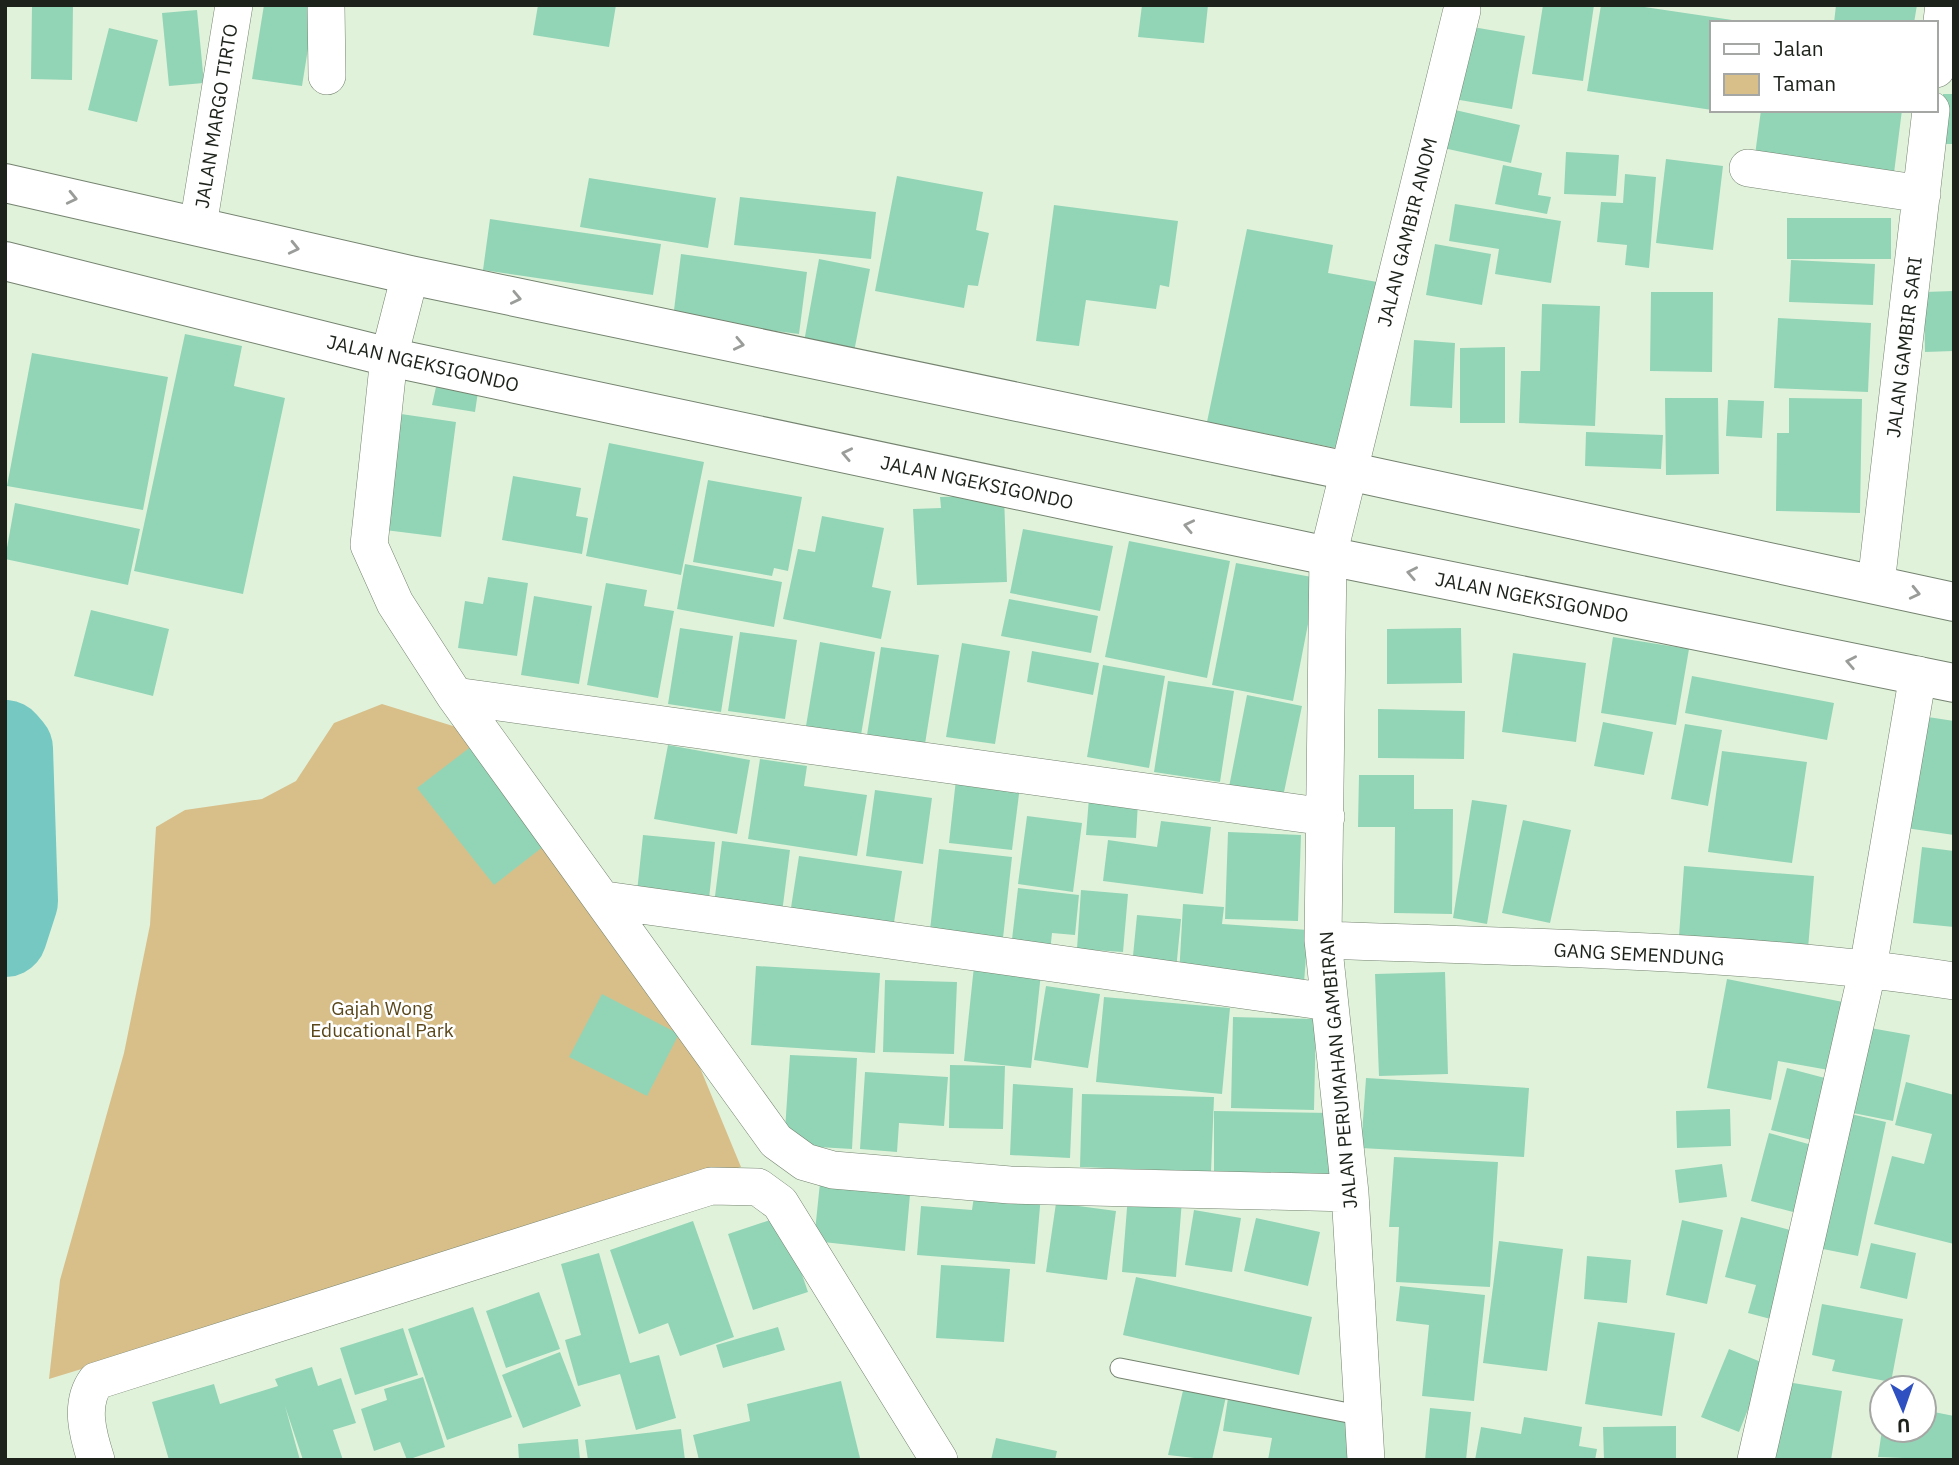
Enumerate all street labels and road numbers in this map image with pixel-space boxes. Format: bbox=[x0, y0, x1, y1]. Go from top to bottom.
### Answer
street label: JALAN MARGO TIRTO bbox=[190, 22, 242, 210]
street label: JALAN GAMBIR ANOM bbox=[1372, 135, 1442, 329]
street label: JALAN GAMBIR SARI bbox=[1881, 255, 1927, 439]
street label: JALAN NGEKSIGONDO bbox=[325, 329, 521, 397]
street label: JALAN NGEKSIGONDO bbox=[878, 450, 1076, 514]
street label: JALAN NGEKSIGONDO bbox=[1433, 566, 1631, 628]
street label: JALAN PERUMAHAN GAMBIRAN bbox=[1314, 930, 1362, 1210]
street label: GANG SEMENDUNG bbox=[1553, 938, 1725, 970]

